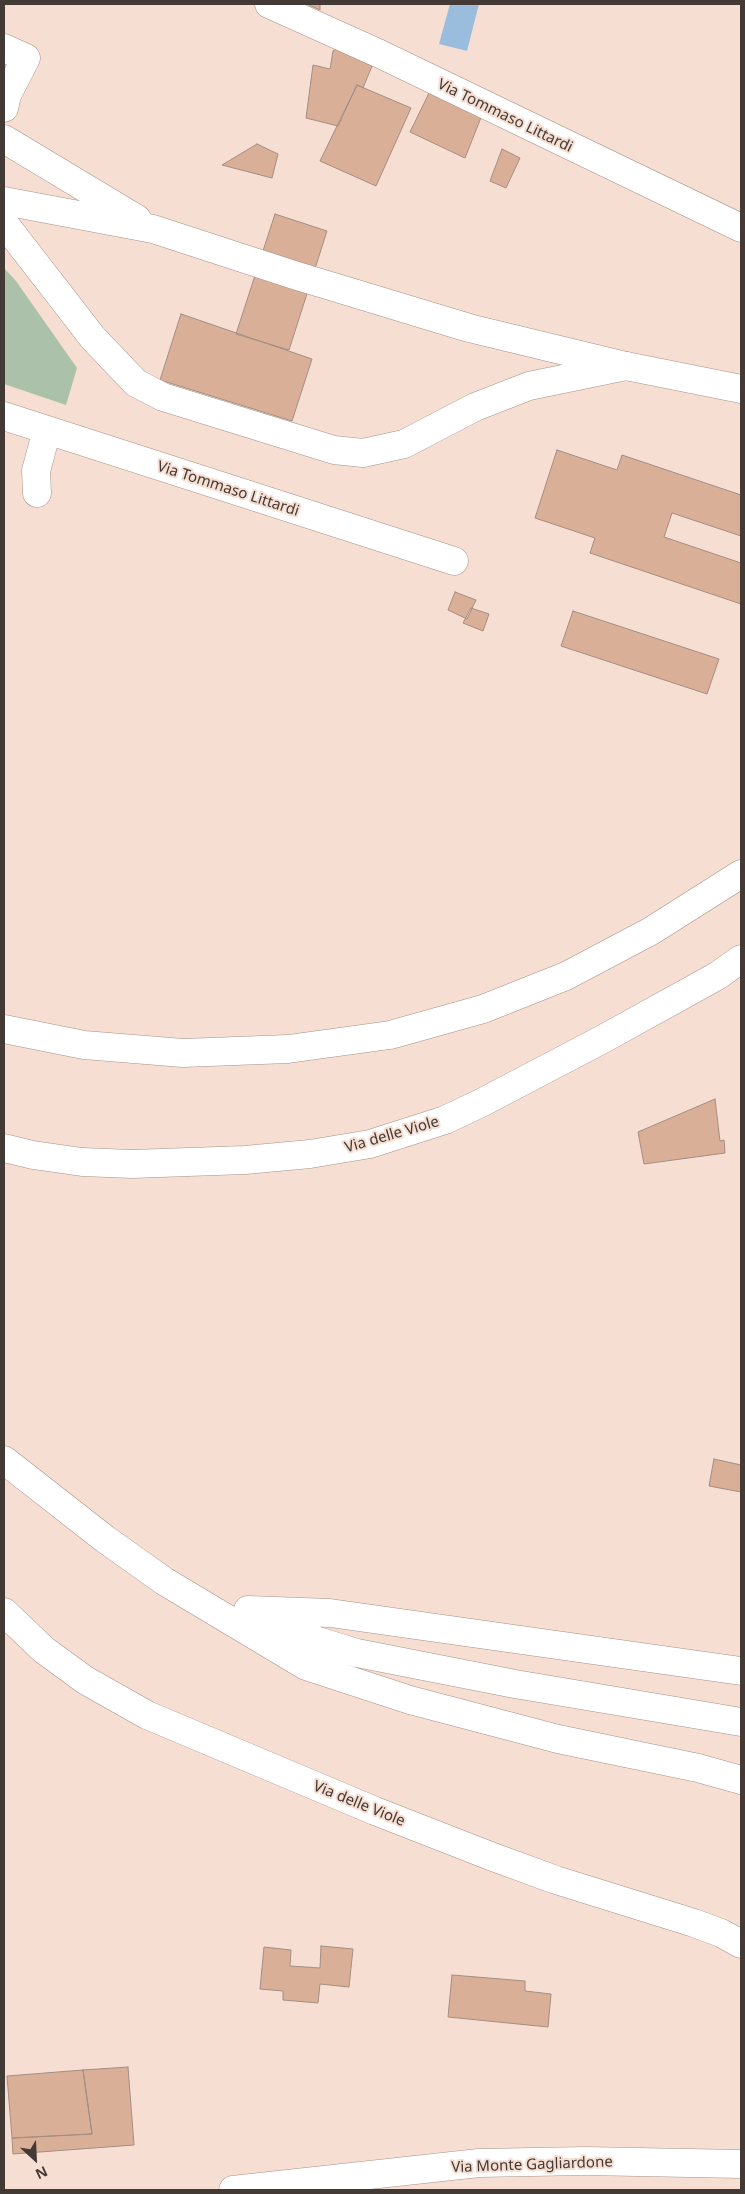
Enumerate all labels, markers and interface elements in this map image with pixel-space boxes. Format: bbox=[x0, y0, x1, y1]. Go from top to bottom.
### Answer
street label: Via Tommaso Littardi bbox=[434, 75, 576, 157]
street label: Via Tommaso Littardi bbox=[155, 458, 301, 520]
street label: Via delle Viole bbox=[343, 1113, 441, 1157]
street label: Via delle Viole bbox=[311, 1777, 407, 1831]
north arrow bbox=[10, 2134, 60, 2184]
street label: Via Monte Gagliardone bbox=[451, 2153, 613, 2177]
text: N bbox=[32, 2162, 51, 2184]

